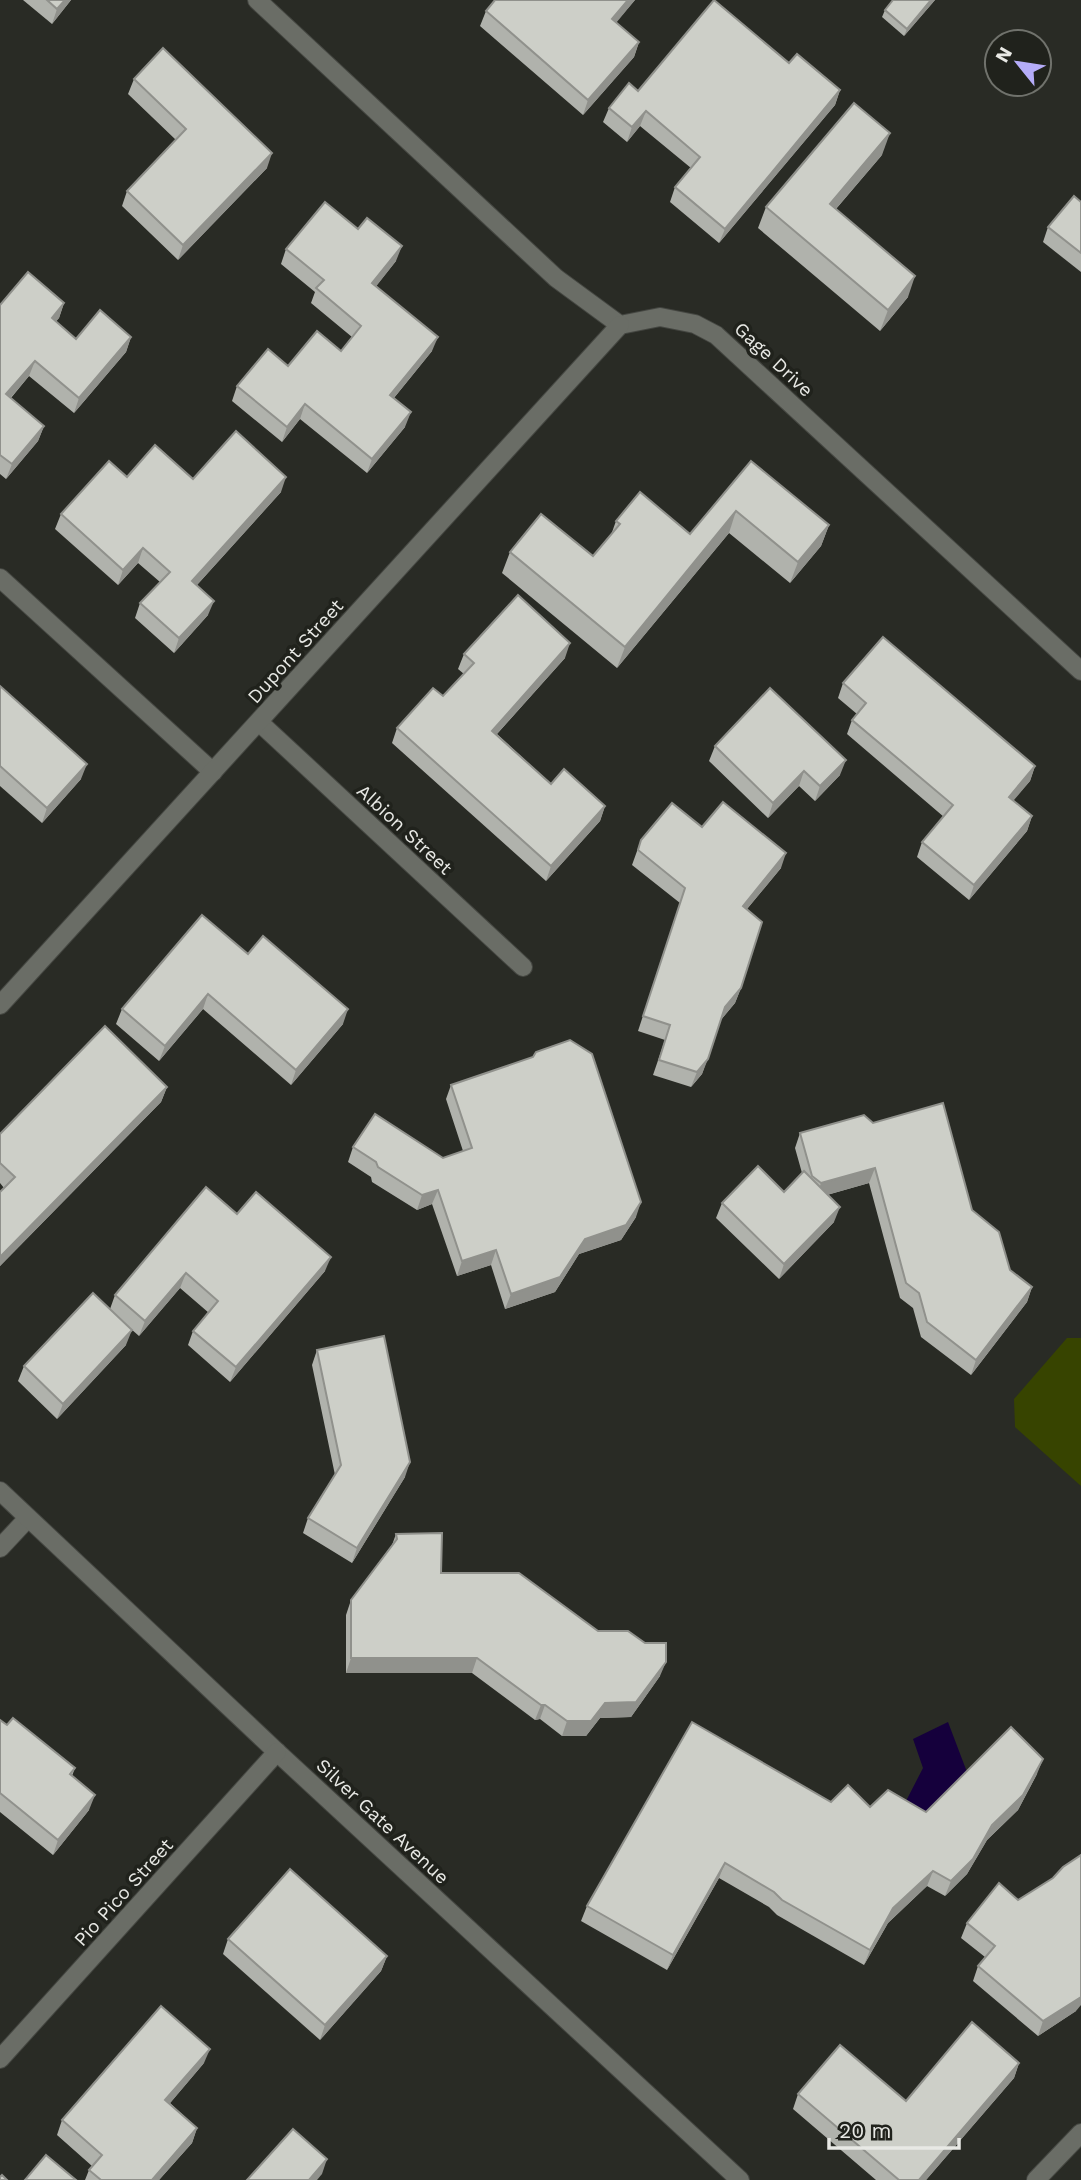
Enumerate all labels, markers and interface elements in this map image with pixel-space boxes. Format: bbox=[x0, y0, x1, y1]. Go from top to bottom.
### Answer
north arrow bbox=[983, 28, 1053, 98]
text: N bbox=[990, 43, 1017, 67]
street label: Gage Drive bbox=[729, 317, 818, 402]
street label: Dupont Street bbox=[243, 595, 348, 708]
street label: Albion Street bbox=[352, 779, 457, 879]
street label: Silver Gate Avenue bbox=[311, 1754, 454, 1889]
street label: Pio Pico Street bbox=[69, 1834, 178, 1951]
scale bar bbox=[829, 2106, 958, 2150]
text: 20 m bbox=[839, 2118, 891, 2143]

